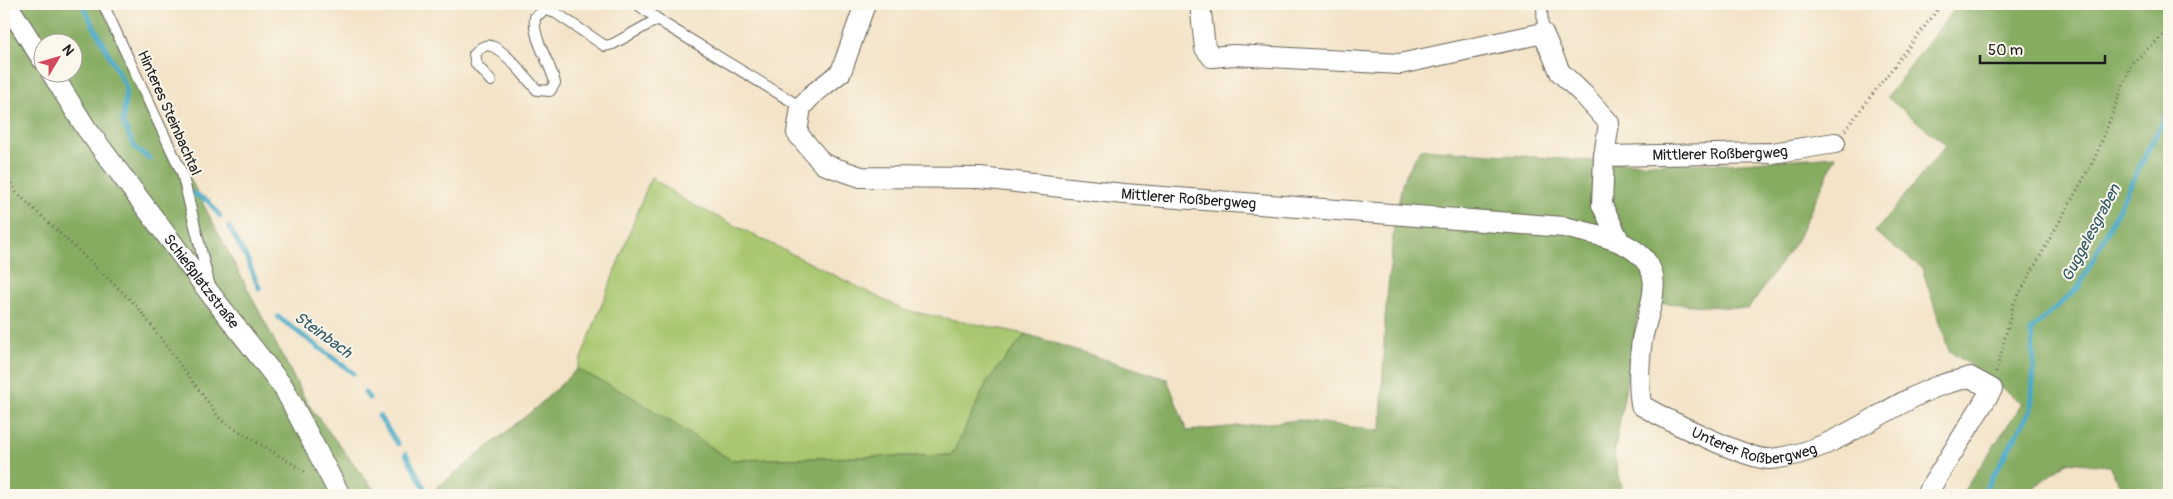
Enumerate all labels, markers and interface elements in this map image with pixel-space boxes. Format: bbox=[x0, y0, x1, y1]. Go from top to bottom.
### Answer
north arrow bbox=[32, 32, 82, 82]
scale bar bbox=[1980, 32, 2106, 64]
text: N bbox=[58, 41, 77, 59]
text: 50 m bbox=[1988, 41, 2023, 60]
street label: Hinteres Steinbachtal bbox=[133, 47, 205, 179]
street label: Mittlerer Roßbergweg bbox=[1652, 141, 1789, 165]
water label: Guggelesgraben bbox=[2057, 180, 2125, 285]
street label: Mittlerer Roßbergweg bbox=[1120, 184, 1257, 213]
street label: Schießplatzstraße bbox=[159, 230, 244, 333]
water label: Steinbach bbox=[290, 307, 357, 363]
street label: Unterer Roßbergweg bbox=[1688, 423, 1819, 469]

